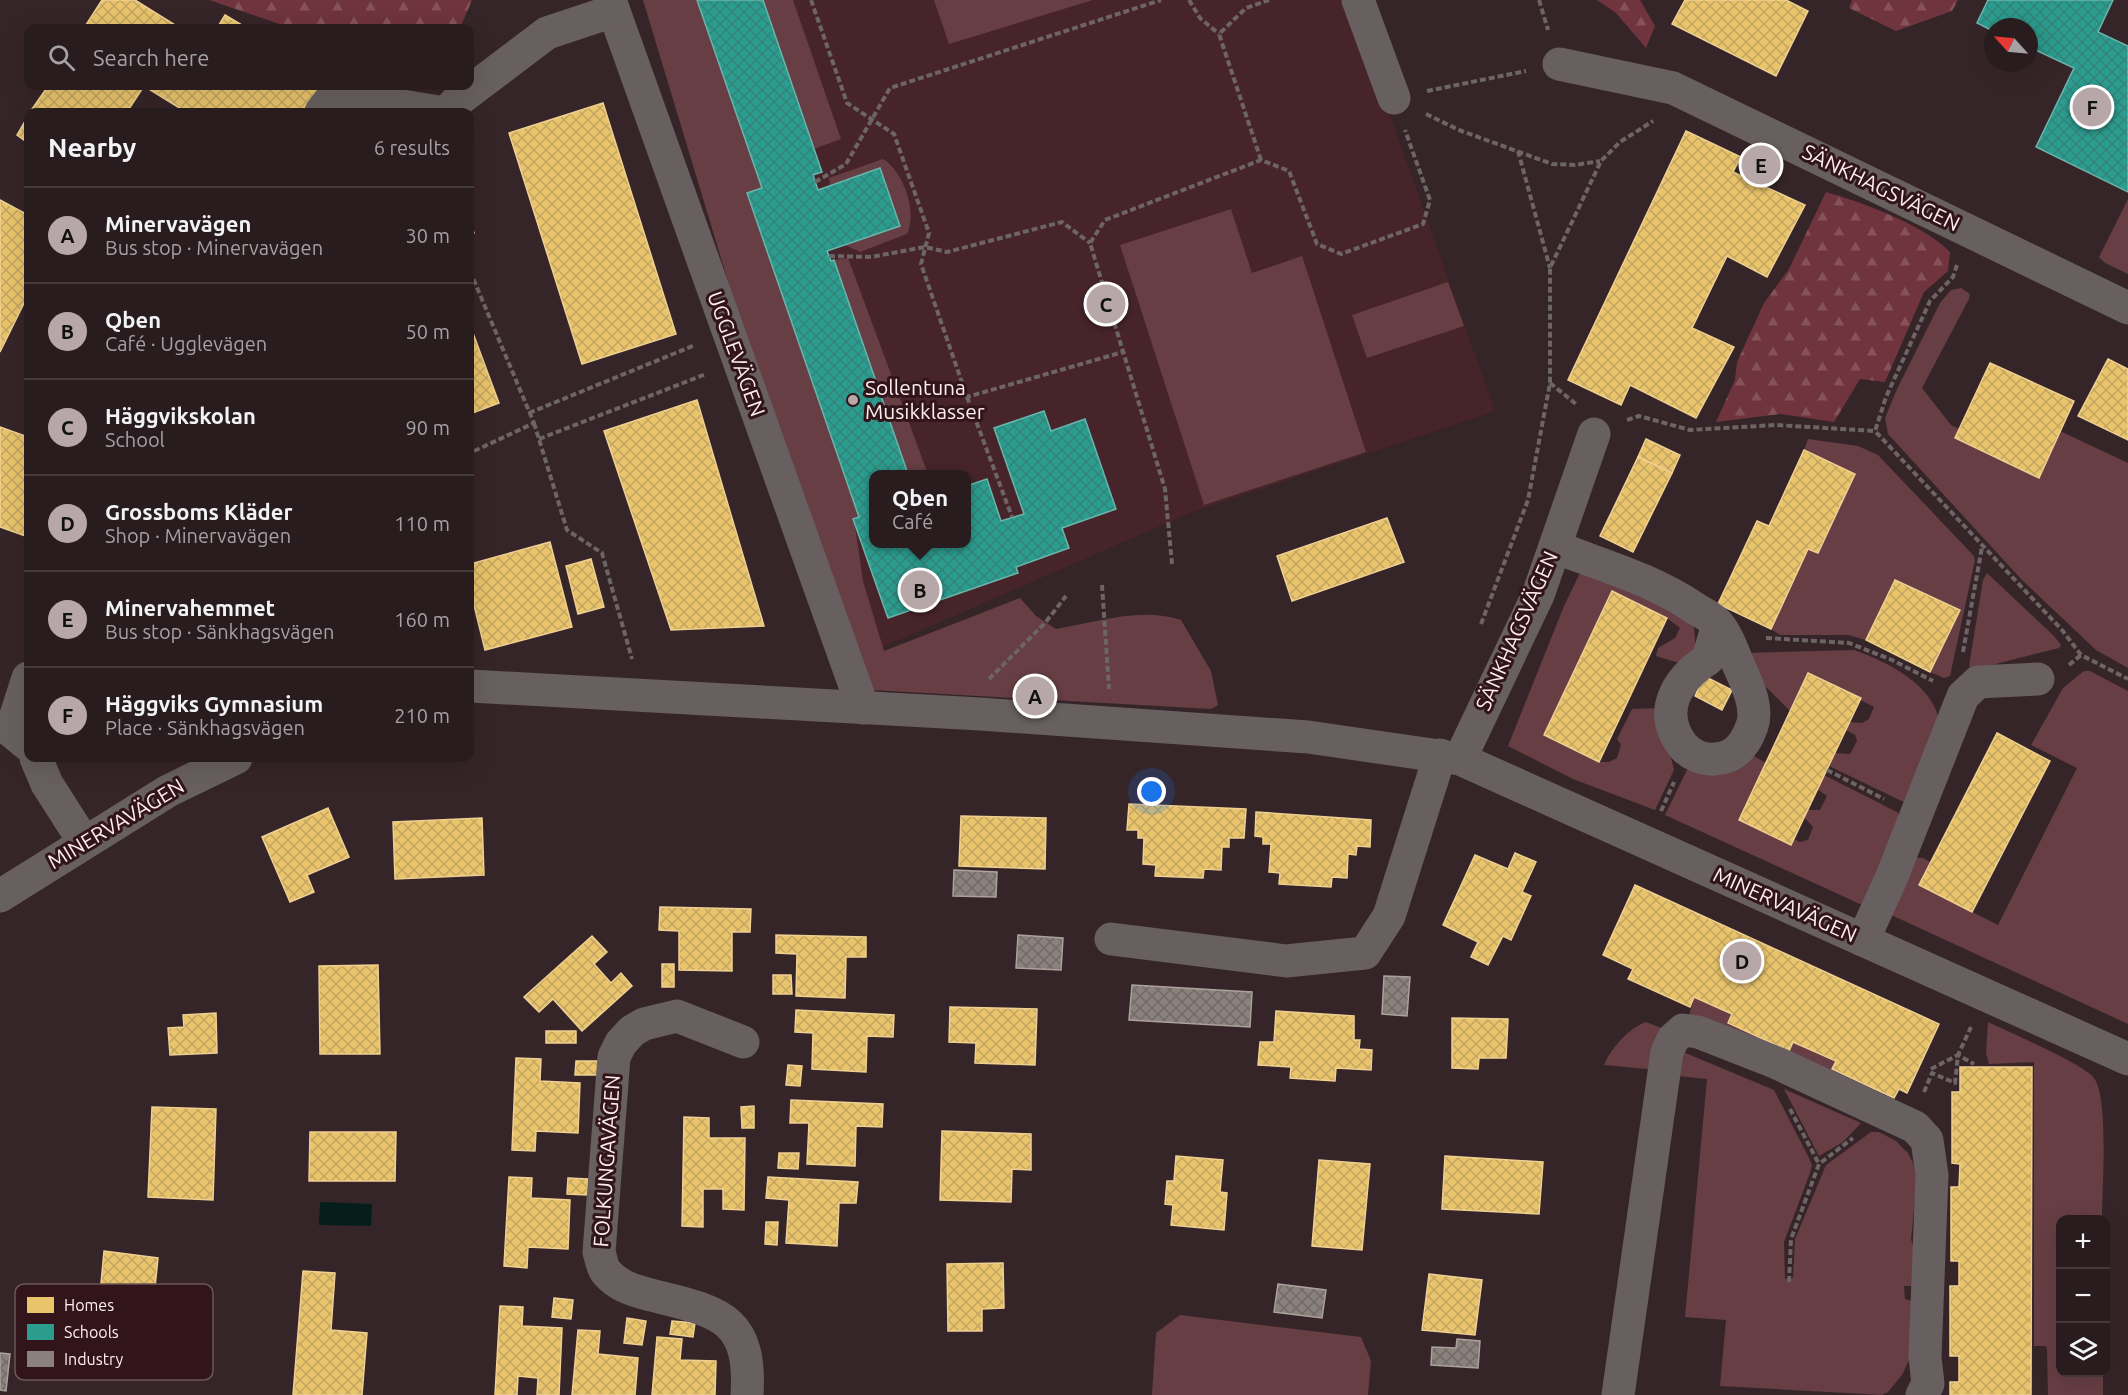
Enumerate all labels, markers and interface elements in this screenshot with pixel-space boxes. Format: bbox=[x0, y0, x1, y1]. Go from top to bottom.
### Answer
north arrow bbox=[1984, 18, 2038, 72]
search box bbox=[24, 24, 474, 90]
icon: search bbox=[45, 41, 78, 74]
text: Search here bbox=[93, 45, 209, 70]
pin: F bbox=[2072, 84, 2112, 130]
text: Nearby bbox=[48, 133, 136, 162]
text: 6 results bbox=[374, 136, 450, 159]
street label: SÄNKHAGSVÄGEN bbox=[1799, 139, 1964, 236]
pin: E bbox=[1742, 142, 1780, 188]
text: Minervavägen bbox=[105, 211, 251, 236]
text: A bbox=[60, 224, 75, 247]
text: 30 m bbox=[406, 224, 450, 247]
text: Bus stop · Minervavägen bbox=[105, 236, 323, 259]
pin: C bbox=[1086, 282, 1126, 326]
street label: UGGLEVÄGEN bbox=[703, 288, 771, 419]
text: Qben bbox=[105, 307, 161, 332]
text: B bbox=[61, 320, 74, 343]
text: 50 m bbox=[406, 320, 450, 343]
text: Café · Ugglevägen bbox=[105, 332, 267, 355]
place label: Sollentuna Musikklasser bbox=[865, 375, 985, 423]
marker: Sollentuna Musikklasser bbox=[846, 393, 860, 407]
text: Häggvikskolan bbox=[105, 403, 256, 428]
text: C bbox=[61, 416, 74, 439]
text: 90 m bbox=[406, 416, 450, 439]
text: School bbox=[105, 428, 165, 451]
popup bbox=[869, 470, 971, 548]
text: Qben bbox=[892, 485, 948, 510]
text: Grossboms Kläder bbox=[105, 499, 293, 524]
text: Café bbox=[892, 510, 933, 533]
text: D bbox=[60, 512, 75, 535]
text: 110 m bbox=[394, 512, 450, 535]
text: Shop · Minervavägen bbox=[105, 524, 291, 547]
street label: SÄNKHAGSVÄGEN bbox=[1470, 547, 1562, 714]
pin: B bbox=[900, 568, 940, 612]
text: Minervahemmet bbox=[105, 595, 275, 620]
text: E bbox=[62, 608, 73, 631]
text: 160 m bbox=[394, 608, 450, 631]
text: Bus stop · Sänkhagsvägen bbox=[105, 620, 335, 643]
pin: A bbox=[1016, 674, 1054, 718]
text: Häggviks Gymnasium bbox=[105, 691, 323, 716]
text: F bbox=[62, 704, 73, 727]
text: 210 m bbox=[394, 704, 450, 727]
text: Place · Sänkhagsvägen bbox=[105, 716, 305, 739]
street label: MINERVAVÄGEN bbox=[43, 773, 188, 873]
your location bbox=[1137, 777, 1166, 806]
street label: MINERVAVÄGEN bbox=[1710, 862, 1861, 947]
pin: D bbox=[1722, 938, 1762, 984]
street label: FOLKUNGAVÄGEN bbox=[588, 1074, 624, 1248]
map controls bbox=[2056, 1215, 2110, 1377]
button: + bbox=[2056, 1215, 2110, 1269]
button: − bbox=[2056, 1269, 2110, 1323]
legend bbox=[15, 1284, 213, 1380]
text: Homes bbox=[64, 1296, 114, 1314]
text: Schools bbox=[64, 1323, 119, 1341]
button: layers bbox=[2056, 1323, 2110, 1377]
text: Industry bbox=[64, 1350, 123, 1368]

